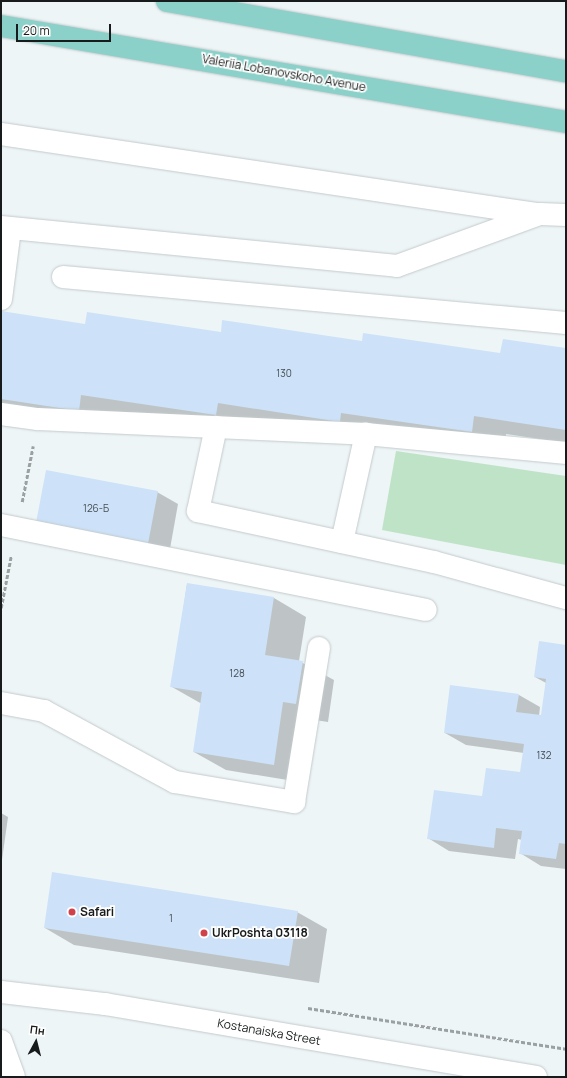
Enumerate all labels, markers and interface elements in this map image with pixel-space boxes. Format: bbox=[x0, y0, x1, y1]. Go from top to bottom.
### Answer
scale bar bbox=[18, 16, 113, 42]
text: 20 m bbox=[23, 22, 50, 39]
street label: Valeriia Lobanovskoho Avenue bbox=[201, 52, 367, 94]
house number: 130 bbox=[276, 368, 292, 380]
house number: 126-Б bbox=[83, 503, 109, 515]
house number: 128 bbox=[229, 668, 245, 680]
house number: 132 bbox=[536, 750, 552, 762]
place label: Safari bbox=[80, 905, 114, 919]
marker: Safari bbox=[67, 907, 77, 917]
house number: 1 bbox=[169, 913, 173, 925]
place label: UkrPoshta 03118 bbox=[212, 926, 308, 940]
marker: UkrPoshta 03118 bbox=[199, 928, 209, 938]
street label: Kostanaiska Street bbox=[216, 1016, 322, 1048]
text: Пн bbox=[29, 1021, 46, 1038]
north arrow bbox=[16, 1022, 56, 1062]

